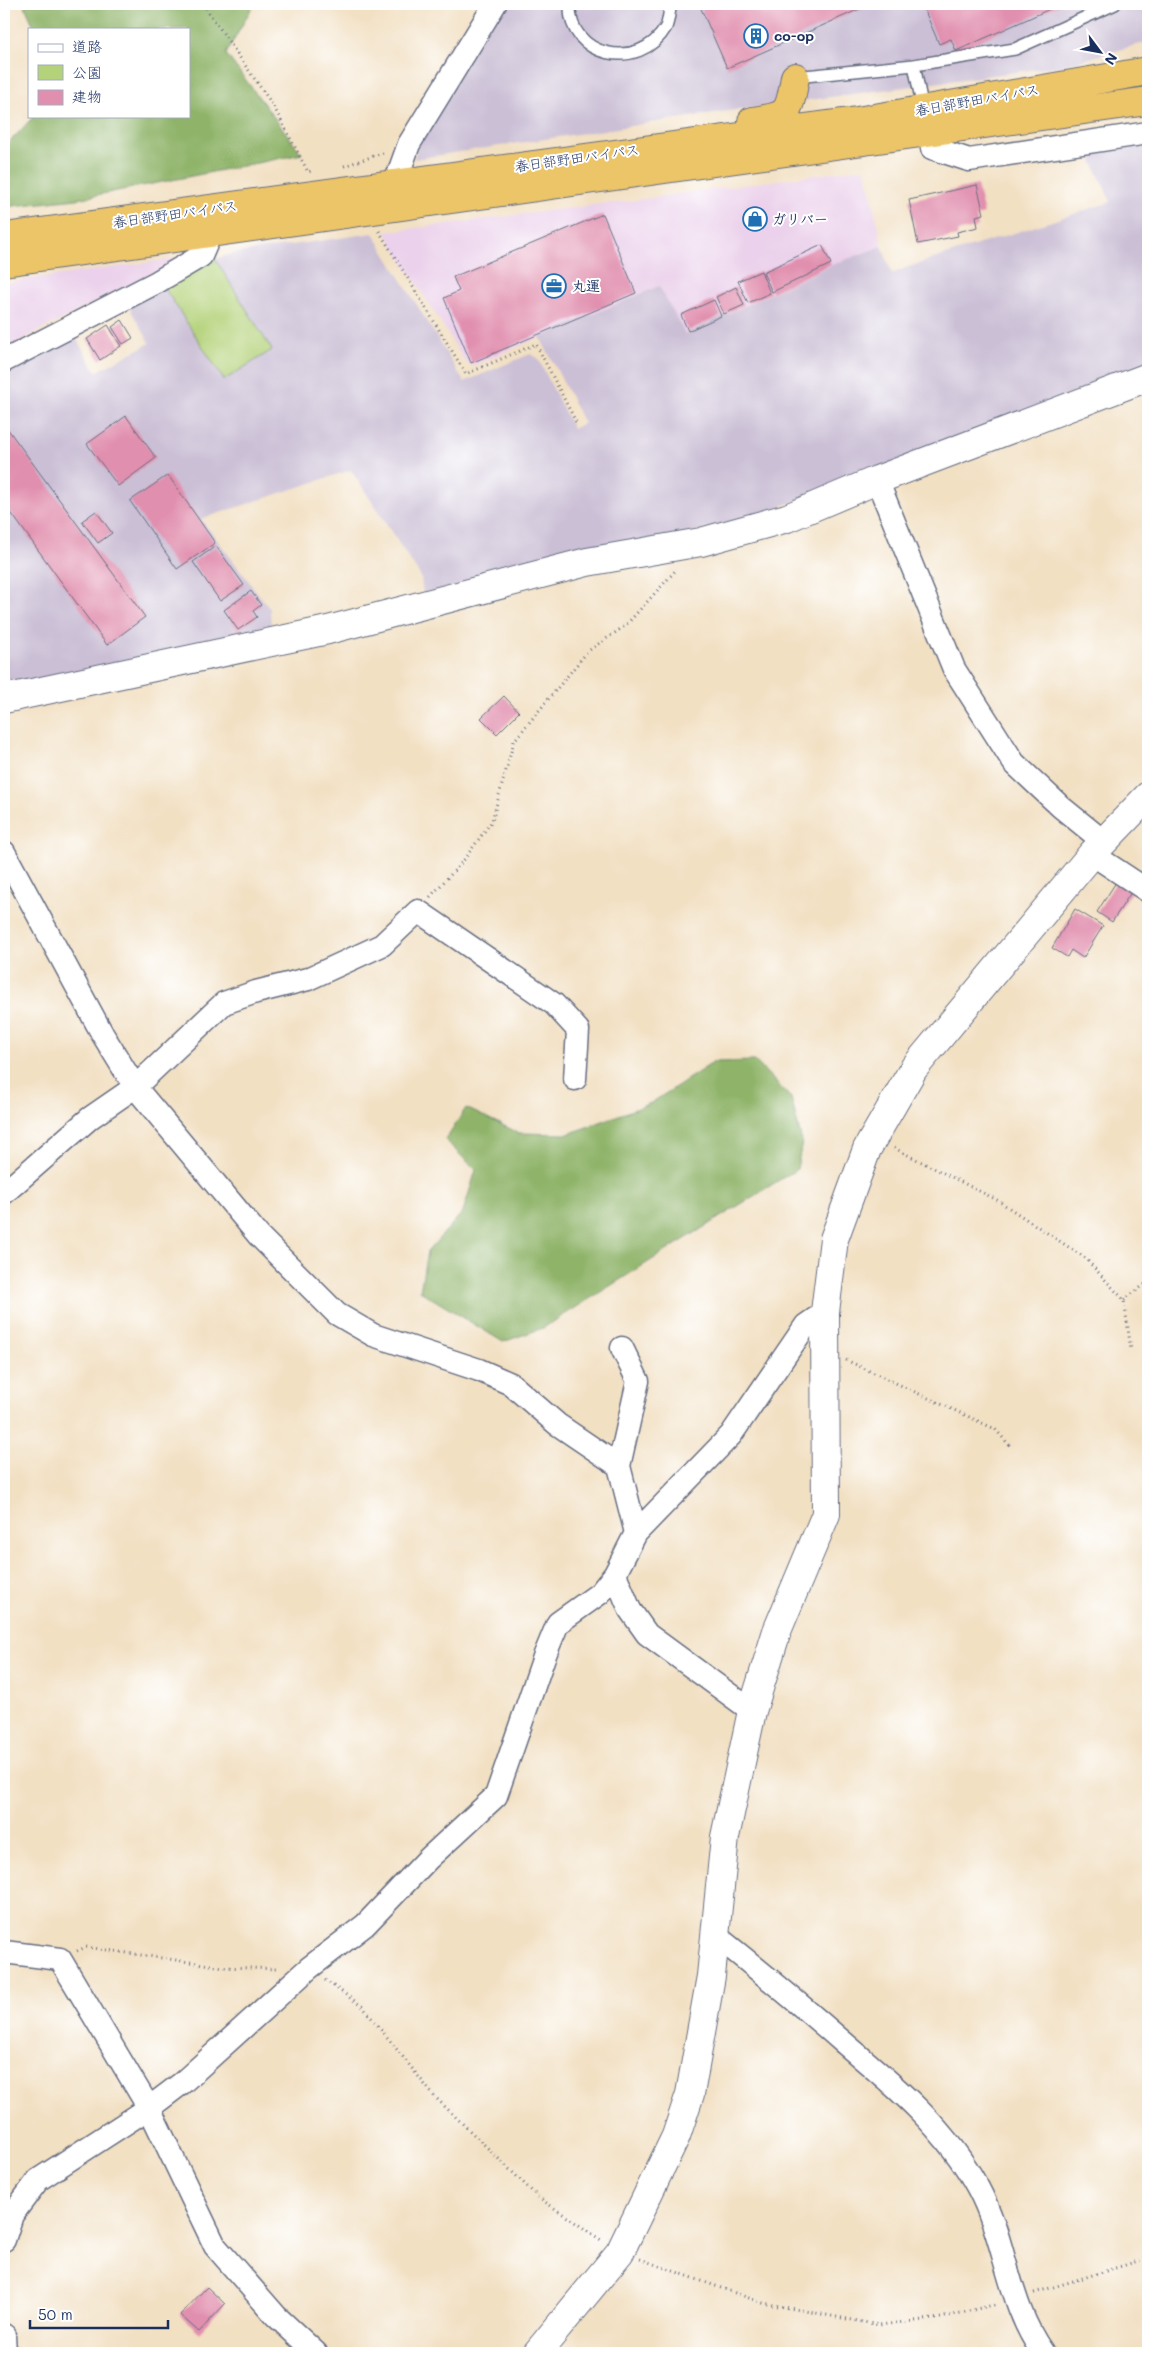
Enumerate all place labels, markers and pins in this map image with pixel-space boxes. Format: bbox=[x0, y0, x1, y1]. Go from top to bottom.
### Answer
building icon: co-op bbox=[743, 23, 769, 49]
place label: co-op bbox=[774, 26, 814, 45]
shop icon: ガリバー bbox=[742, 206, 768, 232]
place label: ガリバー bbox=[772, 209, 828, 228]
office icon: 丸運 bbox=[541, 273, 567, 299]
place label: 丸運 bbox=[572, 276, 600, 295]

